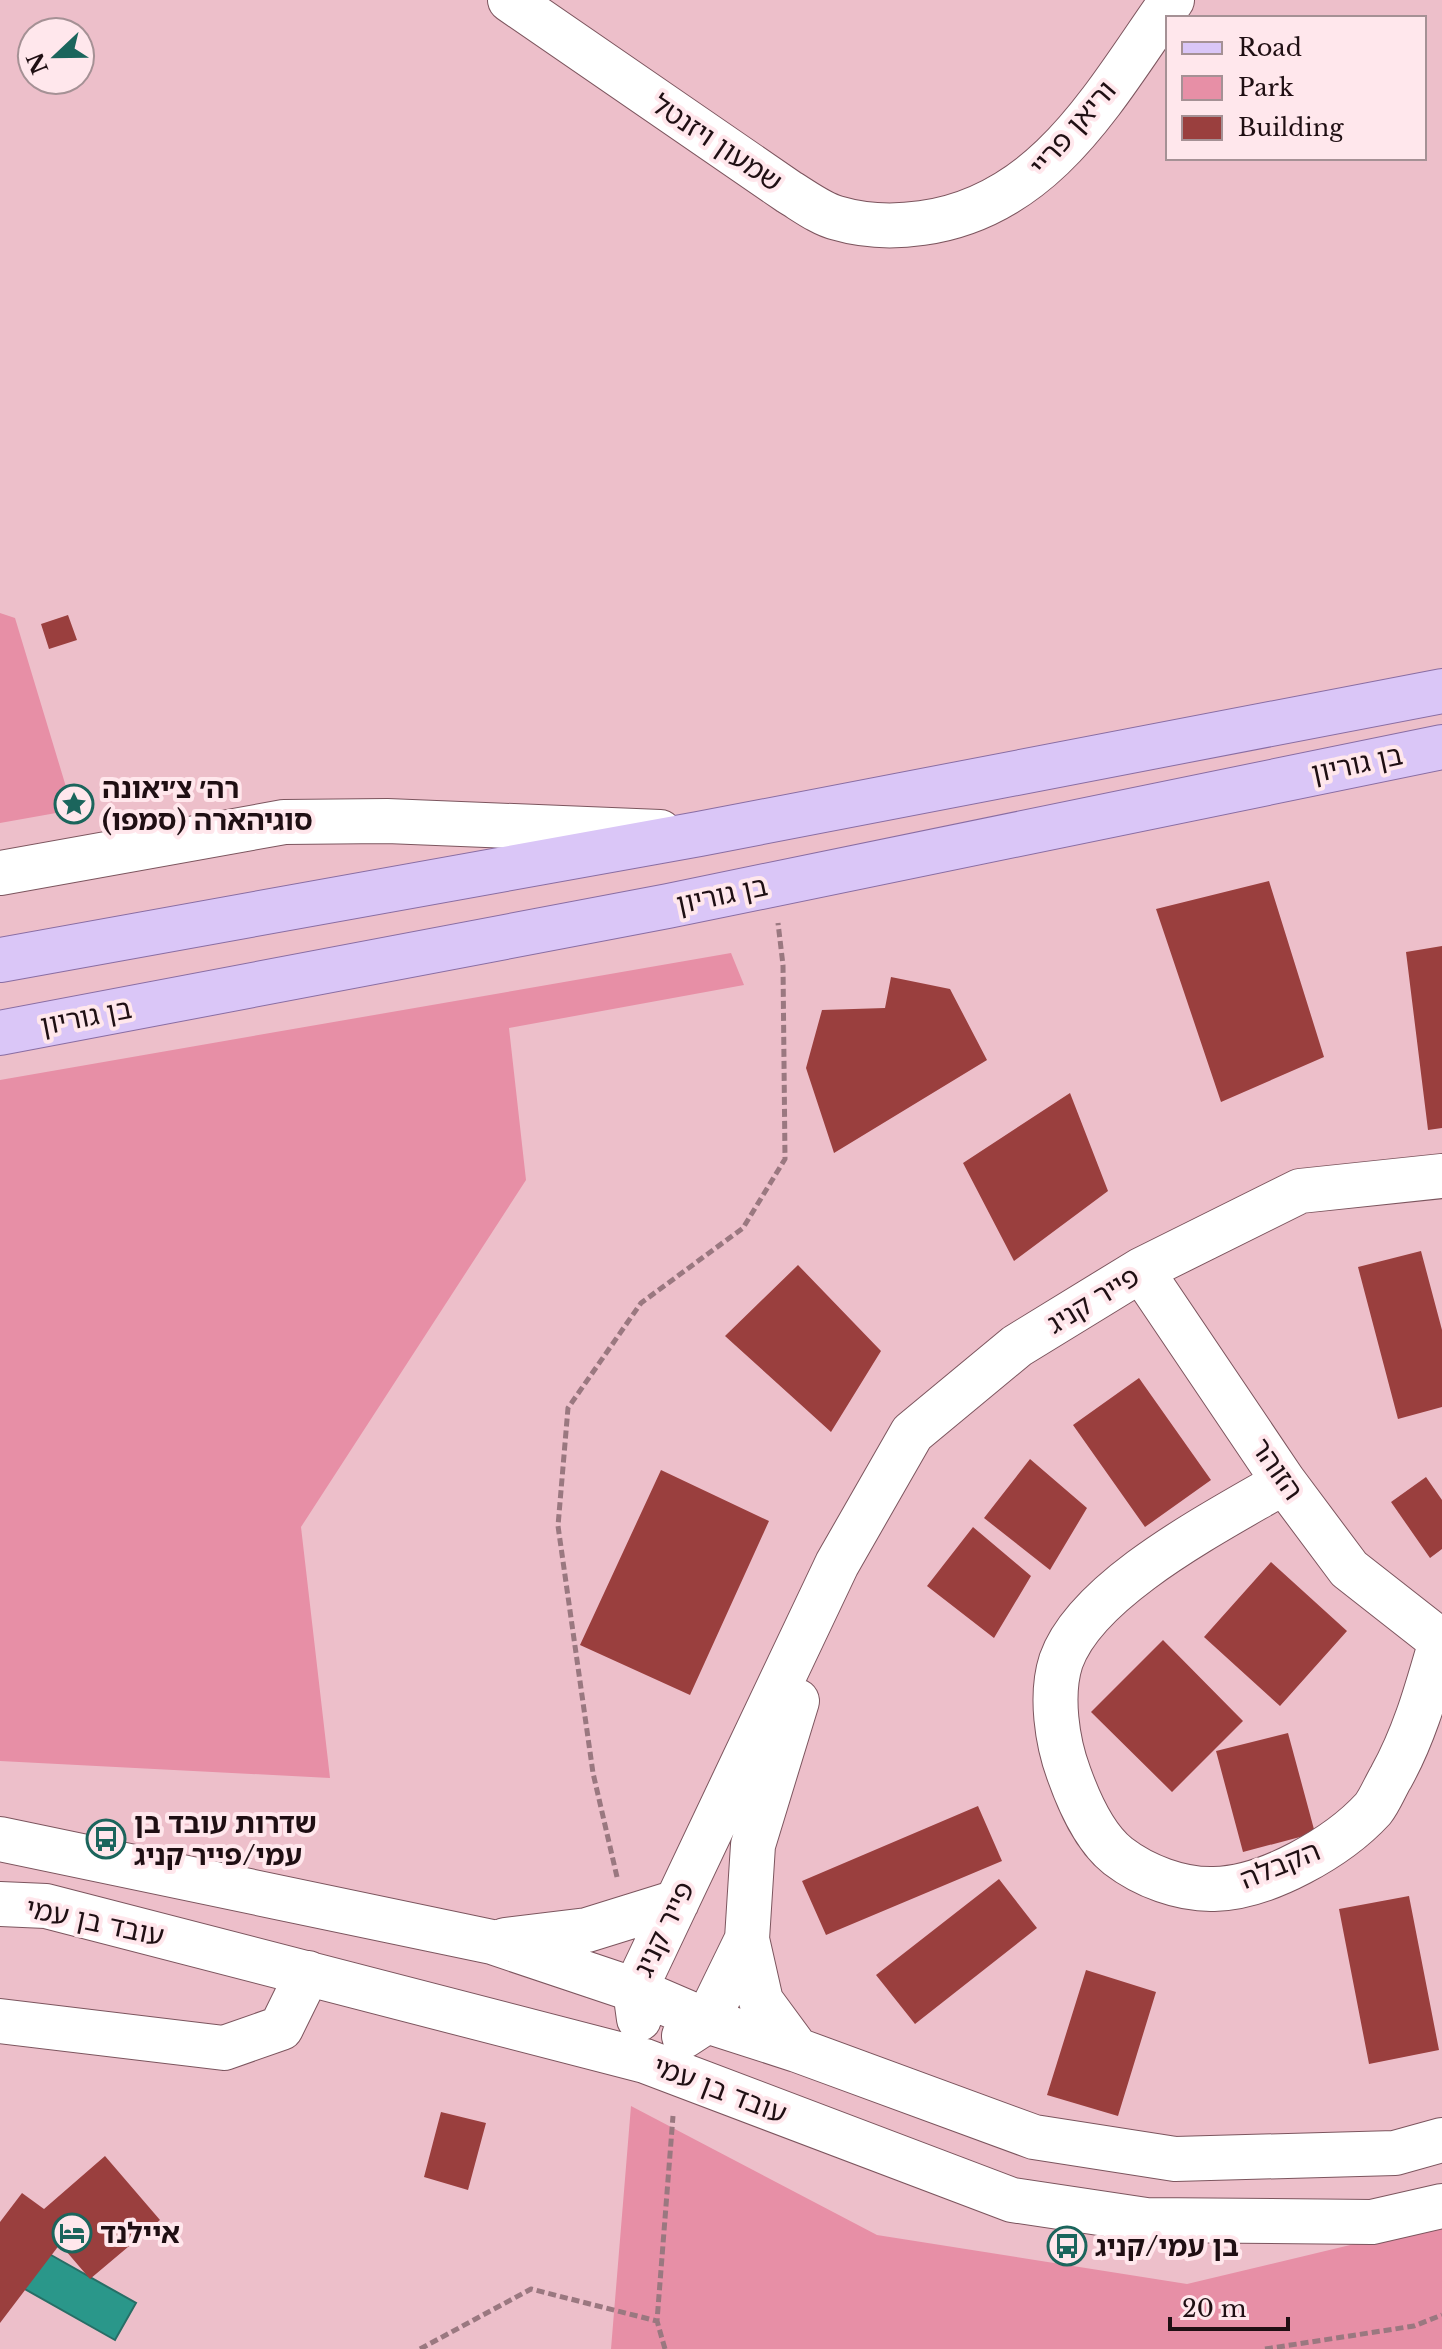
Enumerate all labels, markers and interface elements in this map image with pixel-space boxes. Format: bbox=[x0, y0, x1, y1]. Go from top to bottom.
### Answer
north arrow bbox=[16, 16, 96, 96]
legend bbox=[1166, 16, 1426, 160]
text: Road bbox=[1238, 33, 1302, 62]
text: N bbox=[21, 48, 54, 78]
text: Park bbox=[1238, 73, 1294, 102]
street label: וריאן פריי bbox=[1022, 74, 1124, 182]
street label: שמעון ויזנטל bbox=[645, 87, 789, 199]
text: Building bbox=[1238, 113, 1344, 142]
street label: בן גוריון bbox=[1308, 737, 1406, 791]
place label: רה׳ צ׳יאונה (סמפו) סוגיהארה bbox=[102, 771, 313, 838]
place icon: רה׳ צ׳יאונה (סמפו) סוגיהארה bbox=[53, 783, 95, 825]
street label: בן גוריון bbox=[673, 868, 771, 922]
street label: בן גוריון bbox=[37, 991, 135, 1043]
street label: פייר קניג bbox=[1040, 1259, 1146, 1341]
street label: הזוהר bbox=[1243, 1431, 1311, 1507]
place label: שדרות עובד בן עמי/פייר קניג bbox=[134, 1806, 317, 1873]
bus stop icon: שדרות עובד בן עמי/פייר קניג bbox=[85, 1818, 127, 1860]
street label: הקבלה bbox=[1235, 1833, 1325, 1897]
street label: פייר קניג bbox=[626, 1875, 702, 1983]
street label: עובד בן עמי bbox=[23, 1890, 167, 1954]
street label: עובד בן עמי bbox=[648, 2049, 792, 2131]
hotel icon: איילנד bbox=[51, 2212, 93, 2254]
place label: איילנד bbox=[100, 2216, 180, 2251]
bus stop icon: בן עמי/קניג bbox=[1046, 2225, 1088, 2267]
place label: בן עמי/קניג bbox=[1095, 2229, 1239, 2264]
scale bar bbox=[1170, 2281, 1288, 2331]
text: 20 m bbox=[1182, 2294, 1247, 2323]

